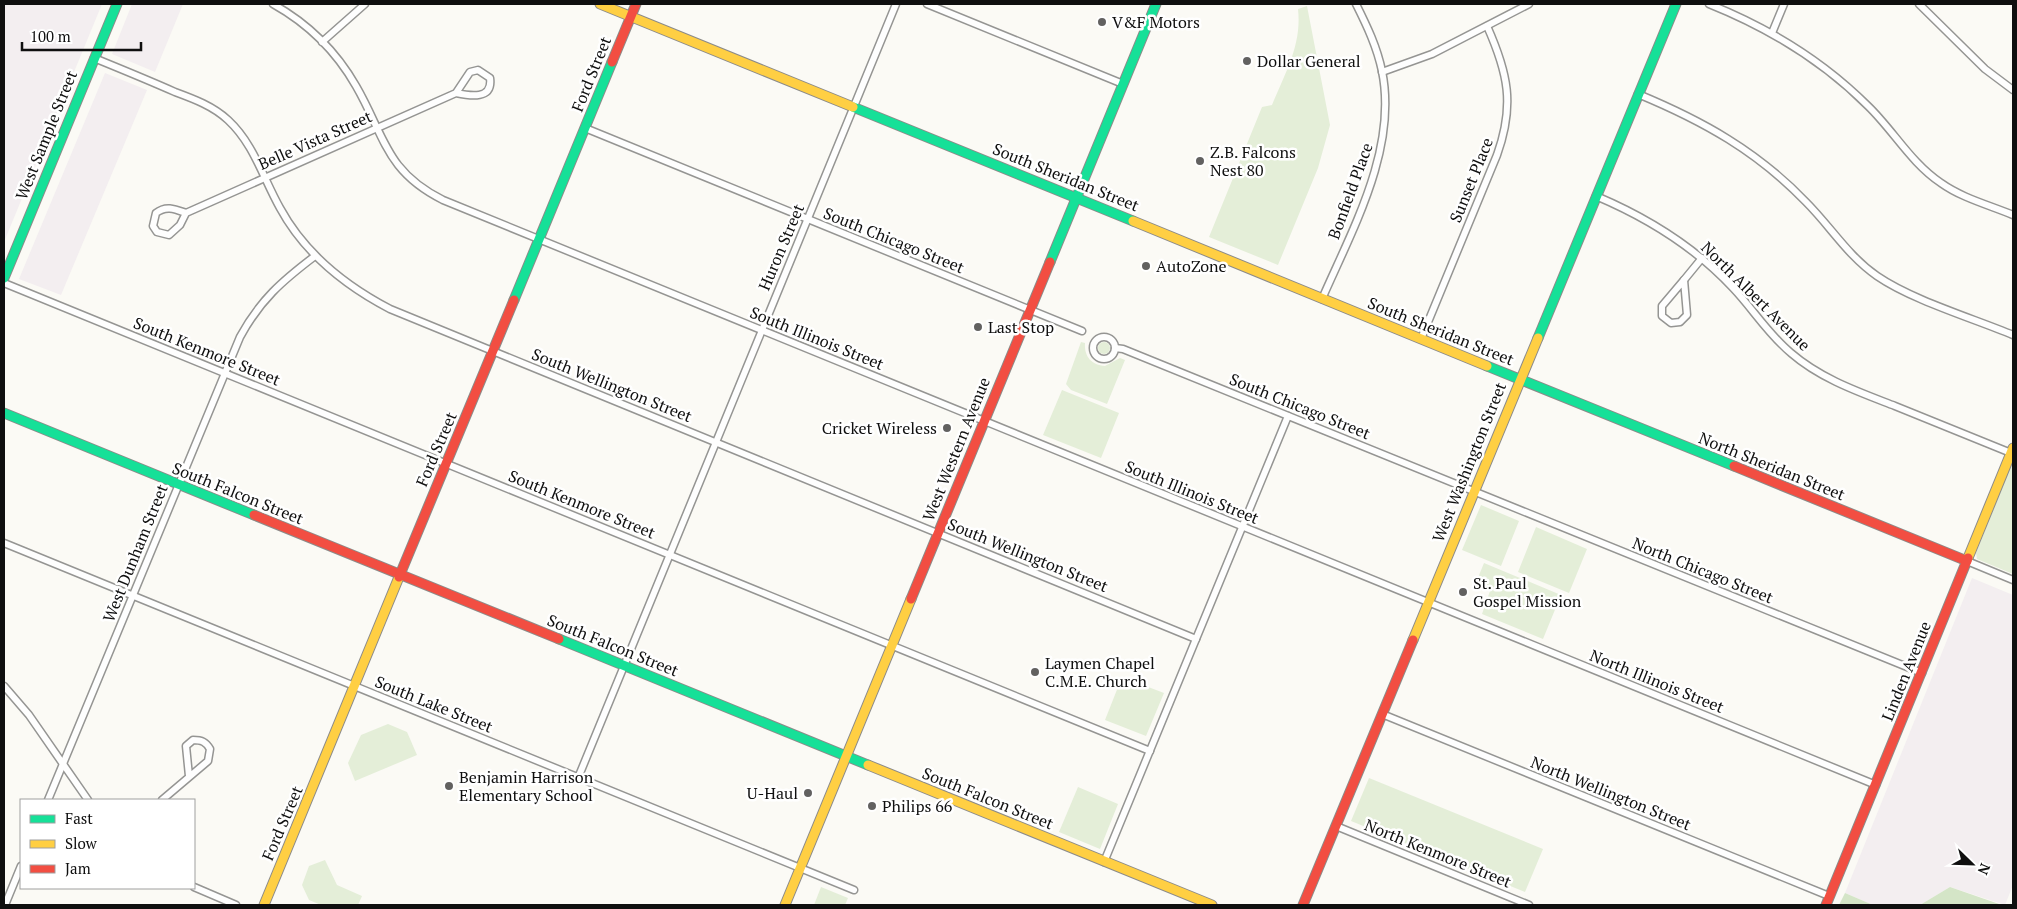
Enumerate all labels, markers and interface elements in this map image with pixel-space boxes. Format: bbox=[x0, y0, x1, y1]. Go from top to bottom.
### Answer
place label: V&F Motors bbox=[1112, 11, 1200, 33]
marker: V&F Motors bbox=[1096, 16, 1108, 28]
scale bar bbox=[22, 20, 141, 52]
text: 100 m bbox=[30, 26, 71, 46]
street label: Ford Street bbox=[566, 33, 616, 115]
place label: Dollar General bbox=[1257, 50, 1361, 72]
marker: Dollar General bbox=[1241, 55, 1253, 67]
street label: West Sample Street bbox=[10, 67, 82, 203]
street label: Belle Vista Street bbox=[255, 105, 375, 175]
street label: Sunset Place bbox=[1444, 134, 1498, 226]
street label: South Sheridan Street bbox=[990, 138, 1142, 216]
street label: Bonfield Place bbox=[1322, 140, 1378, 242]
place label: Z.B. Falcons Nest 80 bbox=[1210, 141, 1296, 181]
marker: Z.B. Falcons Nest 80 bbox=[1194, 155, 1206, 167]
street label: Huron Street bbox=[753, 200, 809, 294]
street label: South Chicago Street bbox=[820, 202, 968, 278]
street label: North Albert Avenue bbox=[1697, 237, 1815, 355]
place label: AutoZone bbox=[1156, 255, 1227, 277]
marker: AutoZone bbox=[1140, 260, 1152, 272]
street label: South Sheridan Street bbox=[1365, 292, 1517, 370]
street label: South Illinois Street bbox=[747, 301, 887, 375]
street label: South Kenmore Street bbox=[130, 312, 284, 391]
place label: Last Stop bbox=[988, 316, 1054, 338]
marker: Last Stop bbox=[972, 321, 984, 333]
street label: South Wellington Street bbox=[529, 343, 695, 427]
street label: South Chicago Street bbox=[1226, 368, 1374, 444]
street label: West Western Avenue bbox=[917, 374, 995, 524]
street label: West Washington Street bbox=[1427, 379, 1511, 545]
street label: Ford Street bbox=[410, 408, 462, 490]
place label: Cricket Wireless bbox=[822, 417, 937, 439]
marker: Cricket Wireless bbox=[941, 422, 953, 434]
street label: North Sheridan Street bbox=[1696, 427, 1848, 505]
street label: South Illinois Street bbox=[1122, 455, 1262, 529]
street label: South Falcon Street bbox=[169, 457, 307, 529]
street label: South Kenmore Street bbox=[505, 465, 659, 544]
street label: West Dunham Street bbox=[97, 481, 173, 625]
street label: South Wellington Street bbox=[945, 513, 1111, 597]
street label: North Chicago Street bbox=[1629, 532, 1777, 608]
place label: St. Paul Gospel Mission bbox=[1473, 572, 1582, 612]
marker: St. Paul Gospel Mission bbox=[1457, 586, 1469, 598]
street label: South Falcon Street bbox=[544, 609, 682, 681]
street label: Linden Avenue bbox=[1876, 618, 1936, 724]
street label: North Illinois Street bbox=[1587, 644, 1727, 718]
place label: Laymen Chapel C.M.E. Church bbox=[1045, 652, 1155, 692]
marker: Laymen Chapel C.M.E. Church bbox=[1029, 666, 1041, 678]
street label: South Lake Street bbox=[372, 670, 496, 738]
street label: North Wellington Street bbox=[1528, 751, 1695, 835]
street label: South Falcon Street bbox=[919, 762, 1057, 834]
place label: Benjamin Harrison Elementary School bbox=[459, 766, 594, 806]
marker: Benjamin Harrison Elementary School bbox=[443, 780, 455, 792]
street label: Ford Street bbox=[256, 782, 308, 864]
place label: U-Haul bbox=[747, 782, 798, 804]
marker: U-Haul bbox=[802, 787, 814, 799]
place label: Philips 66 bbox=[882, 795, 953, 817]
legend bbox=[20, 799, 195, 889]
marker: Philips 66 bbox=[866, 800, 878, 812]
text: Fast bbox=[65, 808, 93, 828]
street label: North Kenmore Street bbox=[1361, 813, 1515, 893]
text: Slow bbox=[65, 833, 98, 853]
north arrow bbox=[1947, 839, 1997, 889]
text: Jam bbox=[65, 858, 91, 878]
text: N bbox=[1973, 861, 1995, 878]

